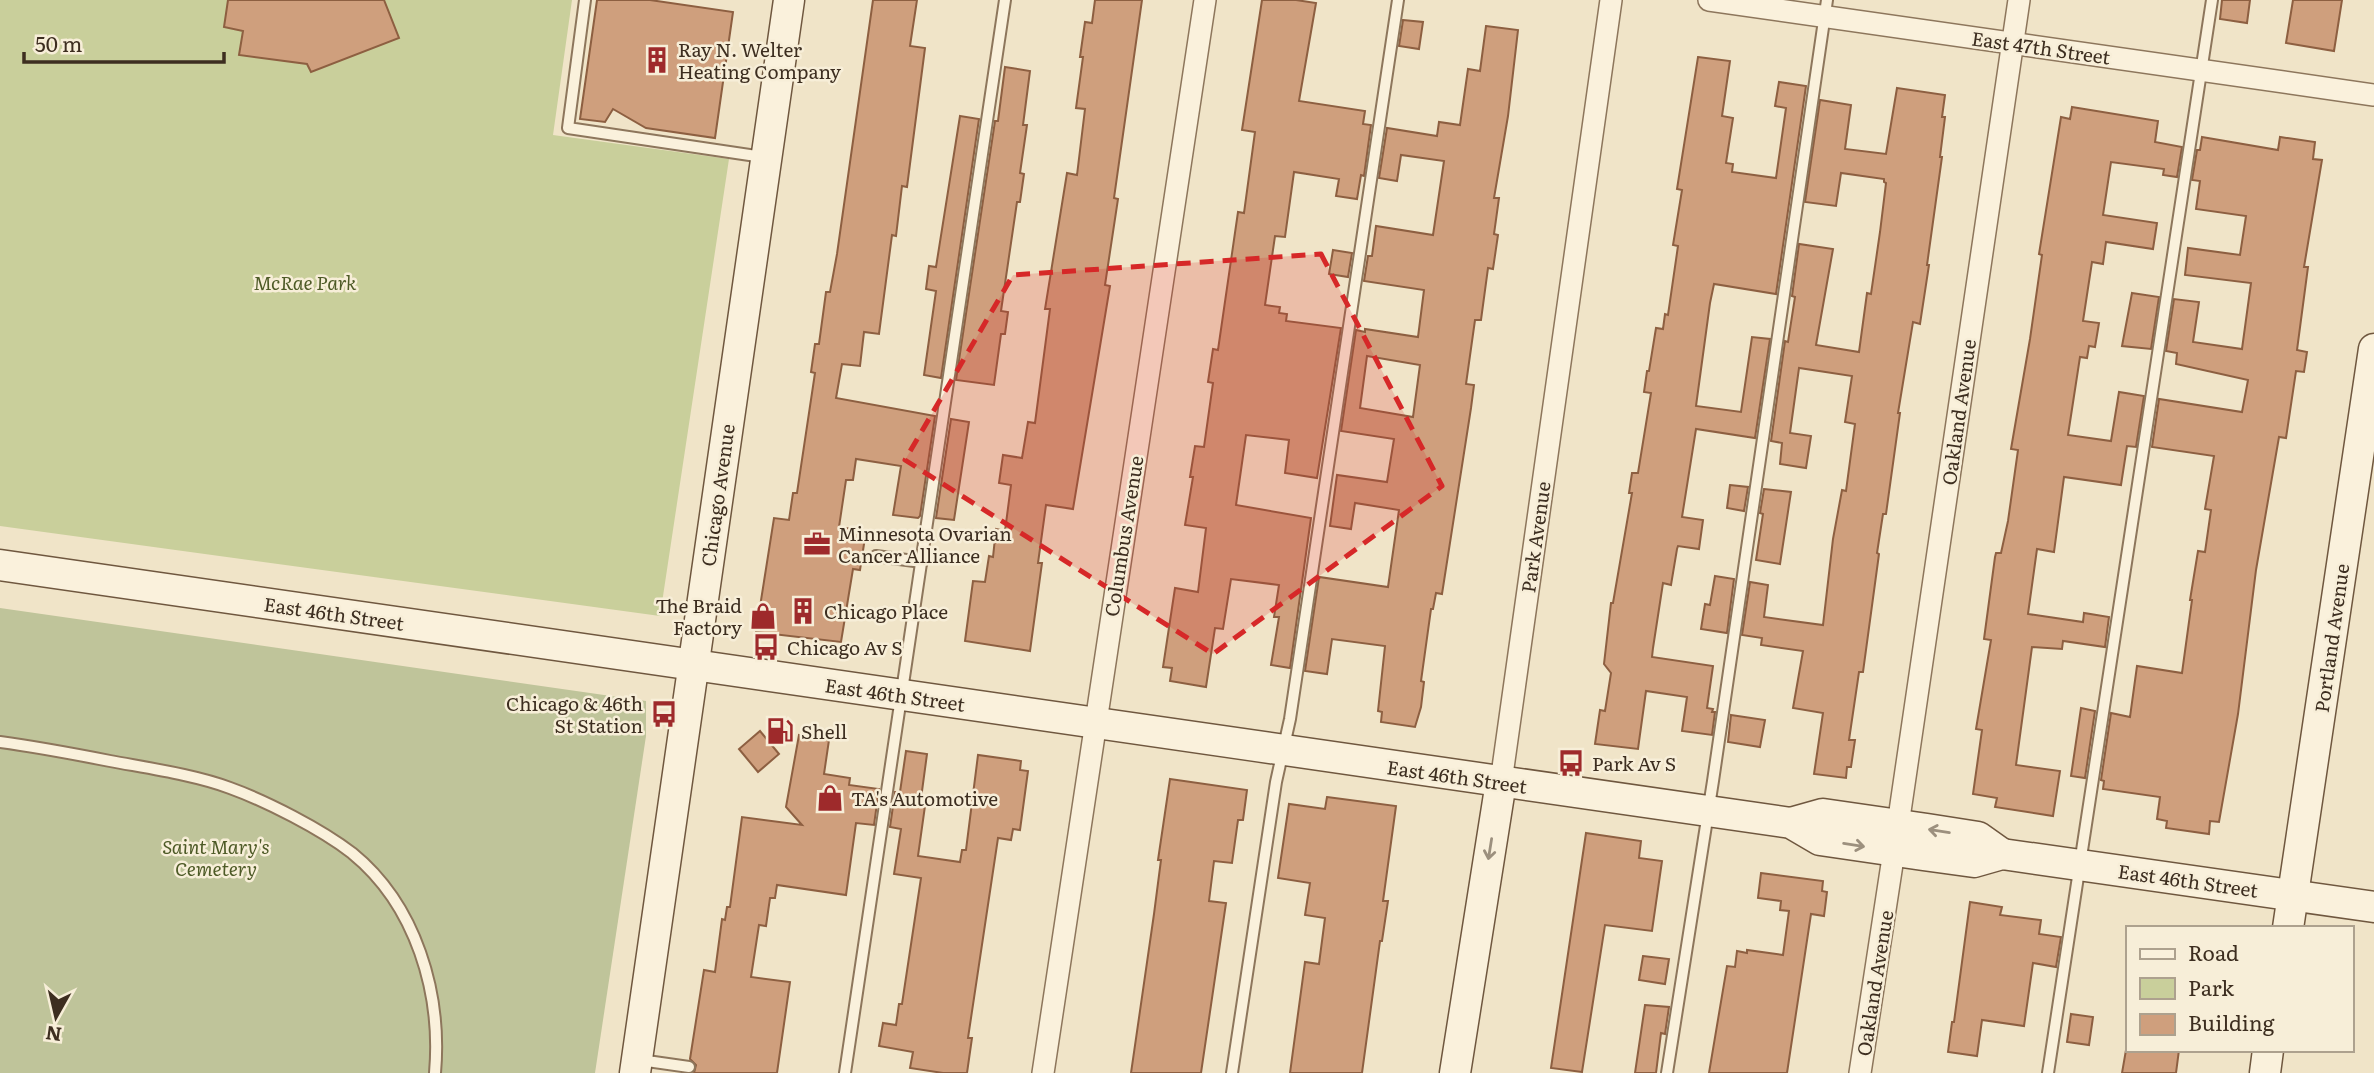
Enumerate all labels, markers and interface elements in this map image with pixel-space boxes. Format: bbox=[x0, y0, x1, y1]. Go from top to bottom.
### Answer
scale bar bbox=[24, 21, 224, 65]
street label: East 47th Street bbox=[1970, 23, 2113, 71]
text: 50 m bbox=[35, 27, 82, 58]
place label: Ray N. Welter Heating Company bbox=[678, 35, 841, 85]
building icon: Ray N. Welter Heating Company bbox=[642, 45, 672, 75]
park label: McRae Park bbox=[253, 268, 357, 296]
street label: Oakland Avenue bbox=[1934, 337, 1982, 487]
street label: Chicago Avenue bbox=[693, 422, 741, 568]
street label: Columbus Avenue bbox=[1096, 453, 1150, 619]
street label: Park Avenue bbox=[1513, 479, 1557, 594]
place label: Minnesota Ovarian Cancer Alliance bbox=[838, 519, 1012, 569]
office icon: Minnesota Ovarian Cancer Alliance bbox=[802, 529, 832, 559]
street label: Portland Avenue bbox=[2307, 562, 2355, 714]
street label: East 46th Street bbox=[262, 589, 406, 637]
place label: The Braid Factory bbox=[655, 591, 742, 641]
building icon: Chicago Place bbox=[788, 596, 818, 626]
place label: Chicago Place bbox=[824, 597, 948, 625]
shop icon: The Braid Factory bbox=[748, 601, 778, 631]
bus stop icon: Chicago Av S bbox=[751, 632, 781, 662]
place label: Chicago Av S bbox=[787, 633, 903, 661]
street label: East 46th Street bbox=[823, 670, 967, 718]
place label: Chicago & 46th St Station bbox=[506, 689, 643, 739]
bus stop icon: Chicago & 46th St Station bbox=[649, 699, 679, 729]
fuel station icon: Shell bbox=[765, 716, 795, 746]
place label: Shell bbox=[801, 717, 847, 745]
bus stop icon: Park Av S bbox=[1556, 748, 1586, 778]
place label: Park Av S bbox=[1592, 749, 1676, 777]
street label: East 46th Street bbox=[1385, 752, 1529, 800]
shop icon: TA's Automotive bbox=[815, 783, 845, 813]
place label: TA's Automotive bbox=[851, 784, 998, 812]
one-way arrow bbox=[1928, 824, 1951, 837]
park label: Saint Mary's Cemetery bbox=[162, 832, 270, 882]
one-way arrow bbox=[1483, 837, 1496, 860]
one-way arrow bbox=[1842, 839, 1865, 852]
street label: East 46th Street bbox=[2116, 856, 2260, 904]
street label: Oakland Avenue bbox=[1849, 908, 1899, 1058]
legend bbox=[2126, 926, 2353, 1052]
text: Road bbox=[2188, 936, 2239, 967]
text: Park bbox=[2188, 971, 2234, 1002]
north arrow bbox=[21, 982, 91, 1052]
text: Building bbox=[2188, 1006, 2275, 1037]
text: N bbox=[44, 1020, 63, 1050]

